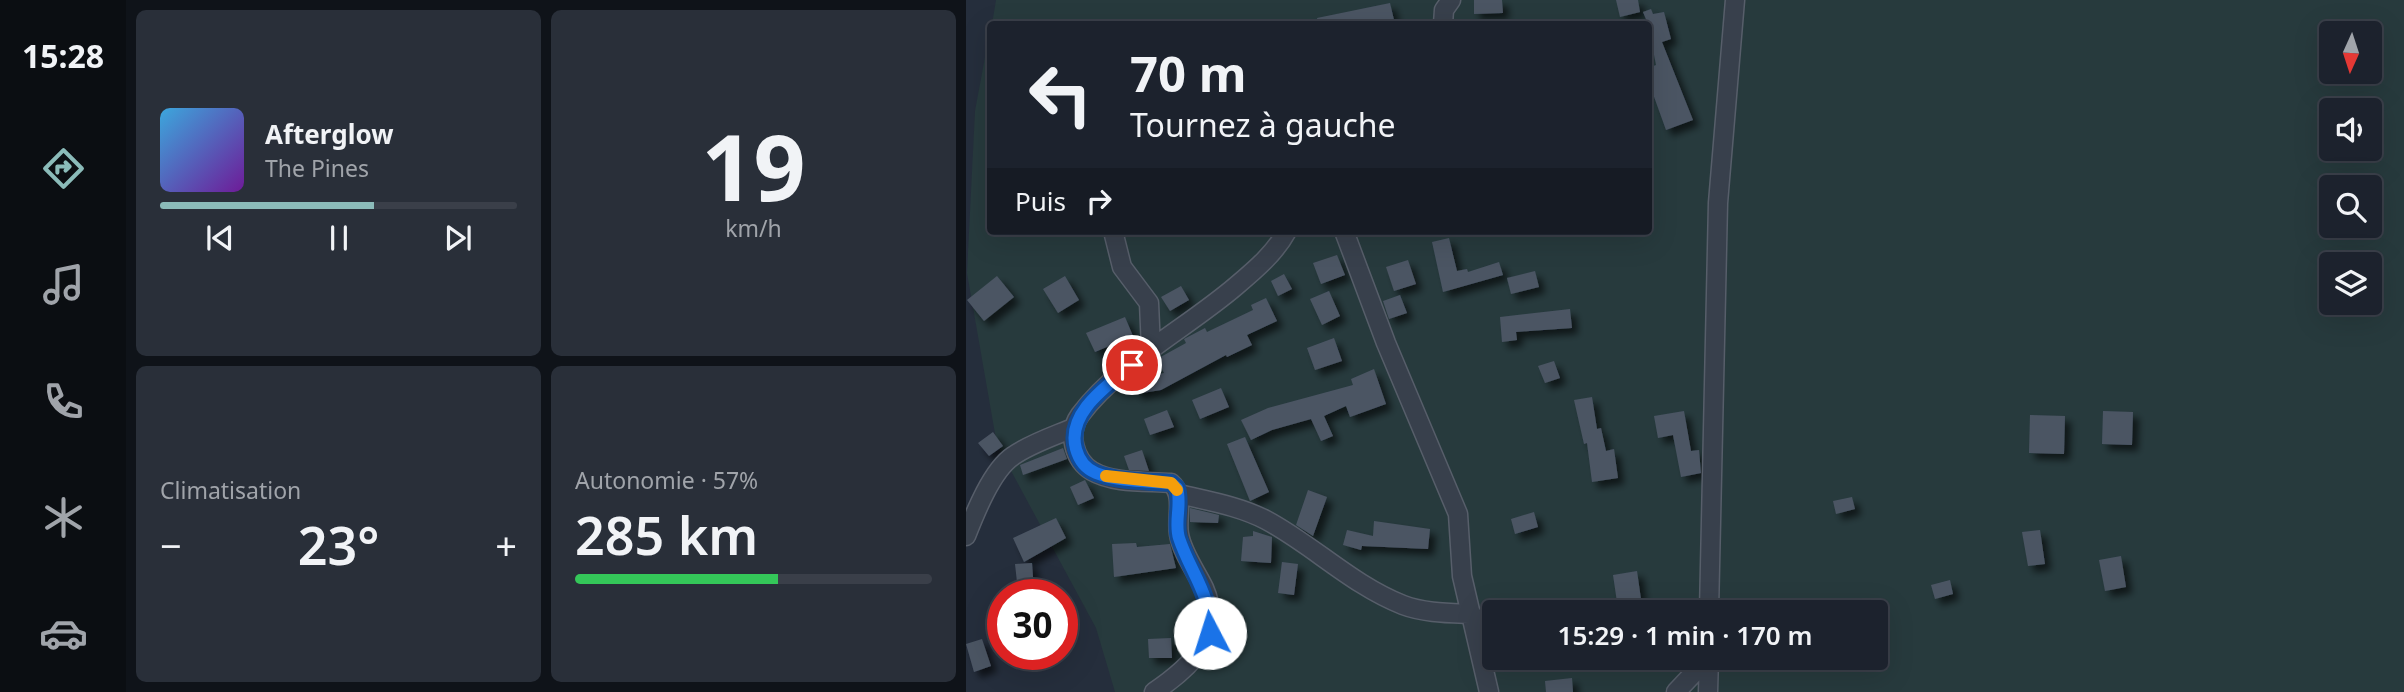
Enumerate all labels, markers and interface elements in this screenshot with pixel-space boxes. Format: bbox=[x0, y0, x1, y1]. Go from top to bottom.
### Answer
north arrow bbox=[2319, 21, 2382, 84]
map controls bbox=[2319, 21, 2382, 315]
text: 15:28 bbox=[22, 34, 104, 77]
text: 70 m bbox=[1130, 40, 1247, 106]
icon: left bbox=[1015, 49, 1106, 140]
button: sound bbox=[2319, 98, 2382, 161]
text: Tournez à gauche bbox=[1130, 103, 1396, 146]
text: 19 bbox=[701, 104, 806, 228]
text: Afterglow bbox=[265, 116, 393, 152]
icon: directions bbox=[39, 144, 88, 193]
text: The Pines bbox=[265, 152, 369, 184]
button: search bbox=[2319, 175, 2382, 238]
icon: right bbox=[1080, 182, 1118, 220]
text: Puis bbox=[1015, 183, 1066, 219]
text: km/h bbox=[725, 212, 782, 244]
icon: previous bbox=[201, 219, 239, 257]
icon: pause bbox=[320, 219, 358, 257]
icon: next bbox=[439, 219, 477, 257]
button: layers bbox=[2319, 252, 2382, 315]
icon: music bbox=[39, 260, 88, 309]
pin bbox=[1102, 335, 1162, 395]
icon: arrive bbox=[1113, 346, 1151, 384]
icon: phone bbox=[39, 377, 88, 426]
text: Autonomie · 57% bbox=[575, 464, 758, 496]
text: Climatisation bbox=[160, 474, 301, 506]
icon: climate bbox=[39, 493, 88, 542]
text: 285 km bbox=[575, 499, 758, 570]
text: 23° bbox=[298, 509, 379, 580]
text: − bbox=[160, 519, 182, 571]
text: + bbox=[495, 519, 517, 571]
speed limit sign: 30 bbox=[987, 579, 1078, 670]
position arrow bbox=[1173, 596, 1247, 670]
icon: car bbox=[39, 609, 88, 658]
text: 15:29 · 1 min · 170 m bbox=[1558, 617, 1812, 653]

